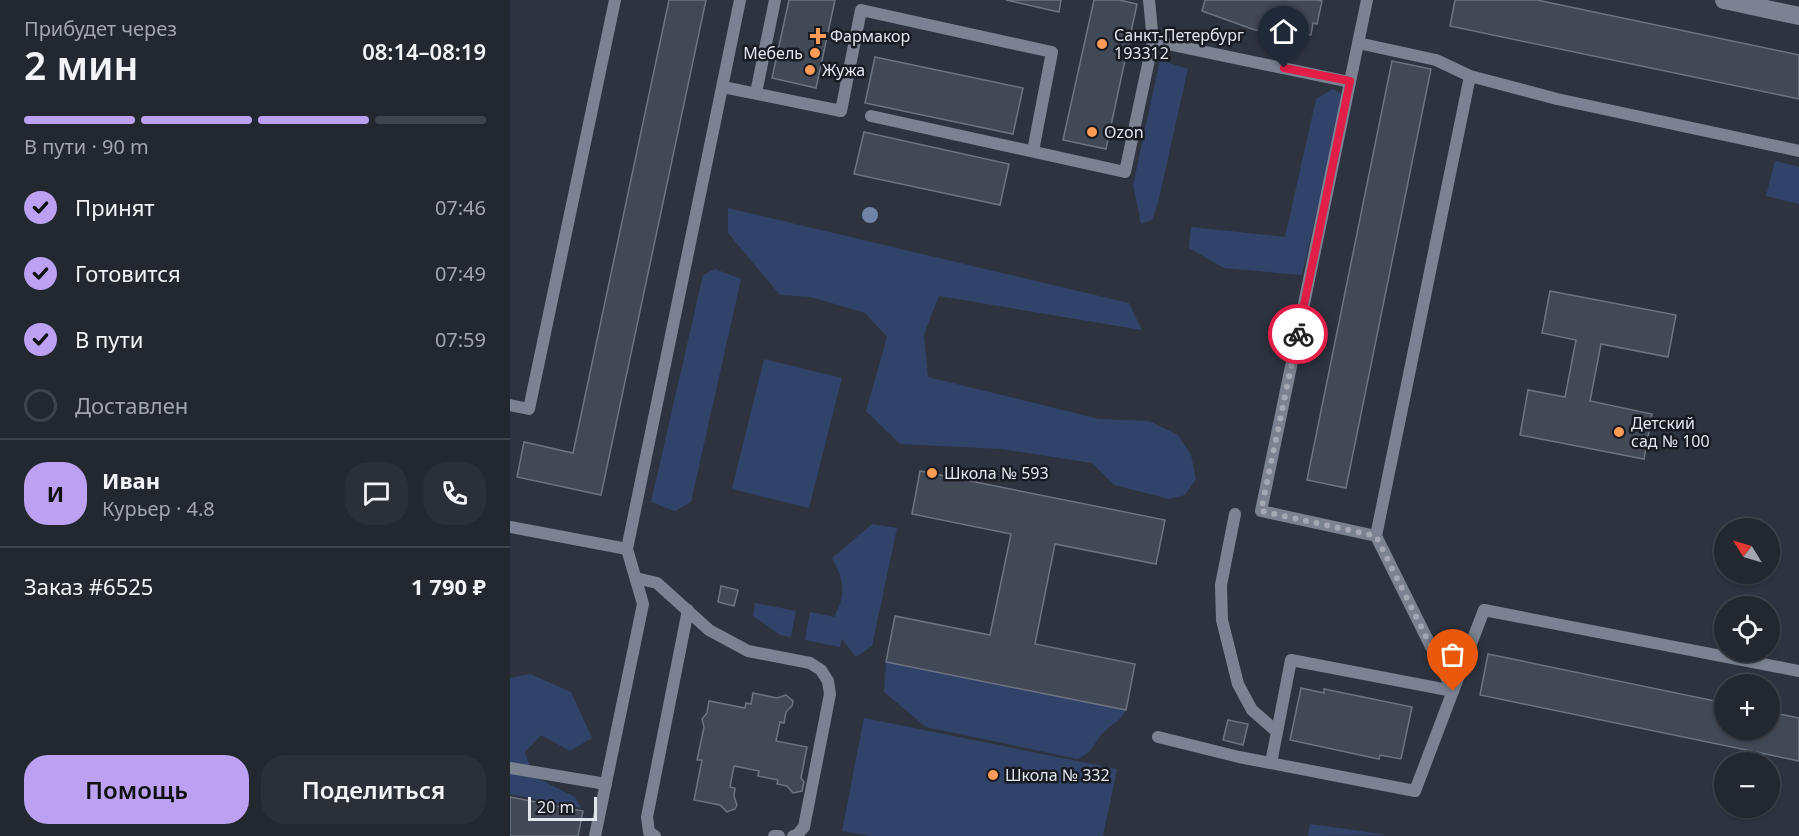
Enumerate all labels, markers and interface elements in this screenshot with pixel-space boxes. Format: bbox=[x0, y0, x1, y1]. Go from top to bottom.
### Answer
pin bbox=[1258, 6, 1309, 68]
text: Прибудет через bbox=[24, 15, 177, 42]
icon: home bbox=[1267, 15, 1300, 48]
place label: Санкт-Петербург 193312 bbox=[1114, 24, 1244, 64]
place label: Фармакор bbox=[830, 25, 910, 47]
marker: Фармакор bbox=[811, 29, 825, 43]
text: 08:14–08:19 bbox=[362, 36, 486, 66]
marker: Санкт-Петербург 193312 bbox=[1095, 37, 1109, 51]
text: 2 мин bbox=[24, 38, 139, 91]
place label: Мебель bbox=[743, 42, 803, 64]
marker: Мебель bbox=[808, 46, 822, 60]
place label: Жужа bbox=[822, 59, 865, 81]
marker: Жужа bbox=[803, 63, 817, 77]
place label: Ozon bbox=[1104, 121, 1144, 143]
marker: Ozon bbox=[1085, 125, 1099, 139]
text: В пути · 90 m bbox=[24, 133, 149, 160]
icon: check bbox=[24, 191, 57, 224]
text: Принят bbox=[75, 192, 155, 222]
text: 07:46 bbox=[435, 194, 486, 221]
icon: check bbox=[24, 257, 57, 290]
text: Готовится bbox=[75, 258, 181, 288]
text: 07:49 bbox=[435, 260, 486, 287]
courier bbox=[1268, 304, 1328, 364]
icon: bike bbox=[1282, 318, 1315, 351]
icon: check bbox=[24, 323, 57, 356]
text: В пути bbox=[75, 324, 143, 354]
text: 07:59 bbox=[435, 326, 486, 353]
text: Доставлен bbox=[75, 390, 188, 420]
place label: Детский сад № 100 bbox=[1631, 412, 1710, 452]
marker: Детский сад № 100 bbox=[1612, 425, 1626, 439]
button: chat bbox=[345, 462, 408, 525]
button: phone bbox=[423, 462, 486, 525]
place label: Школа № 593 bbox=[944, 462, 1049, 484]
text: Иван bbox=[102, 465, 160, 495]
marker: Школа № 593 bbox=[925, 466, 939, 480]
text: И bbox=[47, 478, 64, 508]
text: Курьер · 4.8 bbox=[102, 495, 215, 522]
north arrow bbox=[1714, 518, 1780, 584]
map controls bbox=[1714, 518, 1780, 818]
text: Заказ #6525 bbox=[24, 571, 153, 601]
text: 1 790 ₽ bbox=[411, 571, 486, 601]
button: locate bbox=[1714, 596, 1780, 662]
pin bbox=[1427, 629, 1478, 691]
icon: bag bbox=[1436, 638, 1469, 671]
button: + bbox=[1714, 674, 1780, 740]
button: − bbox=[1714, 752, 1780, 818]
button: Помощь bbox=[24, 755, 249, 824]
button: Поделиться bbox=[261, 755, 486, 824]
place label: Школа № 332 bbox=[1005, 764, 1110, 786]
marker: Школа № 332 bbox=[986, 768, 1000, 782]
scale bar bbox=[528, 794, 597, 822]
text: 20 m bbox=[537, 796, 574, 818]

